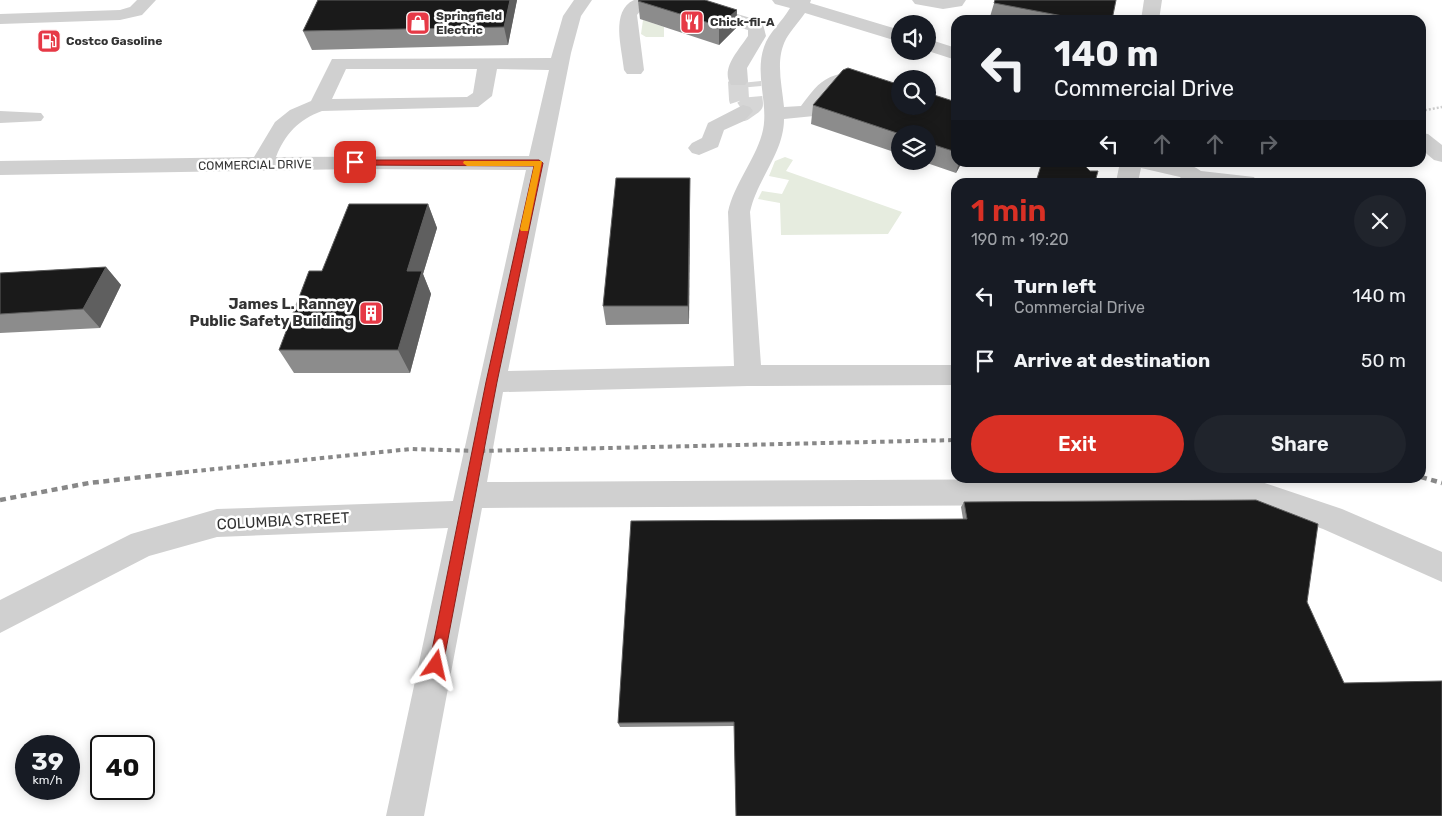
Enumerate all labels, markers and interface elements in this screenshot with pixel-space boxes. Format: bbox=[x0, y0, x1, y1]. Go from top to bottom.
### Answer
place label: Springfield Electric bbox=[436, 9, 502, 37]
restaurant icon: Chick-fil-A bbox=[679, 9, 705, 35]
shop icon: Springfield Electric bbox=[405, 10, 431, 36]
place label: Chick-fil-A bbox=[710, 15, 775, 29]
map controls bbox=[891, 15, 936, 170]
button: sound bbox=[891, 15, 936, 60]
fuel station icon: Costco Gasoline bbox=[36, 28, 62, 54]
text: 140 m bbox=[1054, 33, 1159, 75]
place label: Costco Gasoline bbox=[66, 34, 162, 48]
icon: left bbox=[971, 35, 1036, 100]
button: search bbox=[891, 70, 936, 115]
text: Commercial Drive bbox=[1054, 75, 1234, 102]
button: layers bbox=[891, 125, 936, 170]
icon: left bbox=[1095, 130, 1123, 158]
icon: ahead bbox=[1148, 130, 1176, 158]
icon: ahead bbox=[1201, 130, 1229, 158]
icon: right bbox=[1254, 130, 1282, 158]
pin bbox=[334, 141, 376, 183]
icon: arrive bbox=[341, 148, 369, 176]
street label: COMMERCIAL DRIVE bbox=[198, 157, 312, 173]
text: 1 min bbox=[971, 193, 1046, 229]
button: close bbox=[1354, 195, 1406, 247]
text: 190 m · 19:20 bbox=[971, 230, 1069, 249]
text: Turn left bbox=[1014, 275, 1096, 298]
icon: left bbox=[971, 282, 999, 310]
text: 140 m bbox=[1352, 284, 1406, 307]
place label: James L. Ranney Public Safety Building bbox=[190, 295, 354, 330]
text: Commercial Drive bbox=[1014, 298, 1145, 317]
building icon: James L. Ranney Public Safety Building bbox=[358, 300, 384, 326]
icon: arrive bbox=[971, 347, 999, 375]
text: Arrive at destination bbox=[1014, 349, 1210, 372]
text: 50 m bbox=[1361, 349, 1406, 372]
button: Exit bbox=[971, 415, 1184, 473]
button: Share bbox=[1194, 415, 1406, 473]
street label: COLUMBIA STREET bbox=[216, 509, 350, 533]
position arrow bbox=[409, 638, 461, 690]
speed limit sign: 40 bbox=[90, 735, 155, 800]
text: 39 bbox=[31, 747, 64, 776]
text: km/h bbox=[33, 773, 62, 787]

